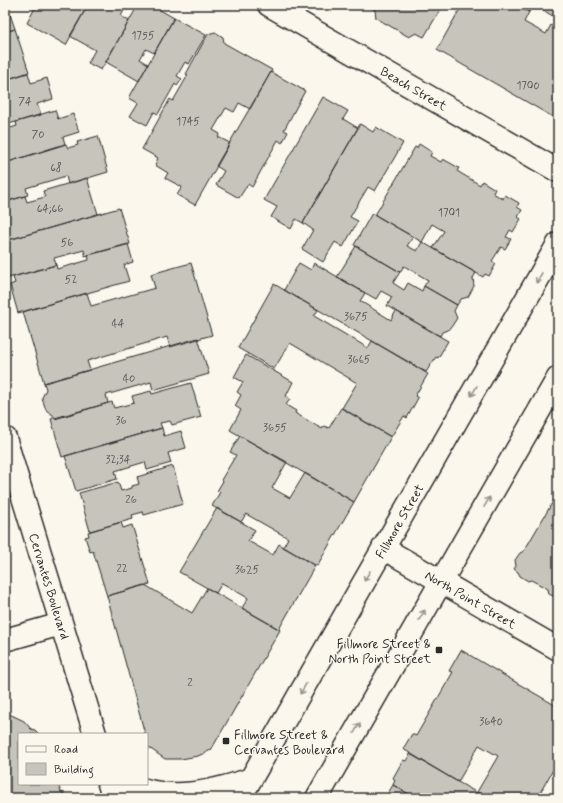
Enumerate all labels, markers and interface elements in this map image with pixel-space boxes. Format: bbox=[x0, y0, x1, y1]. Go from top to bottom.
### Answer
house number: 1755 bbox=[131, 29, 155, 43]
street label: Beach Street bbox=[377, 63, 450, 115]
house number: 1700 bbox=[516, 79, 540, 93]
house number: 74 bbox=[18, 95, 32, 109]
house number: 1745 bbox=[176, 115, 200, 129]
house number: 70 bbox=[32, 128, 44, 142]
house number: 68 bbox=[50, 161, 62, 175]
house number: 64;66 bbox=[37, 202, 63, 216]
house number: 1701 bbox=[438, 206, 460, 220]
house number: 56 bbox=[61, 236, 73, 250]
one-way arrow bbox=[534, 272, 542, 284]
house number: 52 bbox=[65, 273, 77, 287]
house number: 3675 bbox=[344, 310, 368, 324]
house number: 44 bbox=[111, 317, 125, 331]
house number: 3665 bbox=[348, 353, 371, 367]
house number: 40 bbox=[123, 372, 135, 386]
one-way arrow bbox=[469, 385, 477, 397]
house number: 36 bbox=[115, 414, 127, 428]
house number: 3655 bbox=[263, 421, 287, 435]
house number: 32;34 bbox=[106, 453, 131, 467]
street label: Fillmore Street bbox=[372, 481, 428, 562]
house number: 26 bbox=[125, 493, 137, 507]
one-way arrow bbox=[483, 496, 491, 508]
street label: Cervantes Boulevard bbox=[24, 531, 73, 642]
house number: 22 bbox=[116, 562, 128, 576]
house number: 3625 bbox=[235, 563, 260, 577]
street label: North Point Street bbox=[422, 567, 519, 633]
one-way arrow bbox=[363, 570, 371, 582]
one-way arrow bbox=[418, 609, 426, 621]
place label: Fillmore Street & North Point Street bbox=[328, 636, 431, 668]
marker: Fillmore Street & North Point Street bbox=[434, 645, 444, 655]
house number: 2 bbox=[187, 676, 193, 690]
one-way arrow bbox=[298, 683, 306, 695]
house number: 3640 bbox=[479, 715, 503, 729]
one-way arrow bbox=[354, 722, 362, 734]
place label: Fillmore Street & Cervantes Boulevard bbox=[234, 727, 344, 759]
legend bbox=[18, 733, 148, 785]
marker: Fillmore Street & Cervantes Boulevard bbox=[221, 736, 231, 746]
text: Road bbox=[54, 742, 78, 758]
text: Building bbox=[54, 762, 94, 779]

